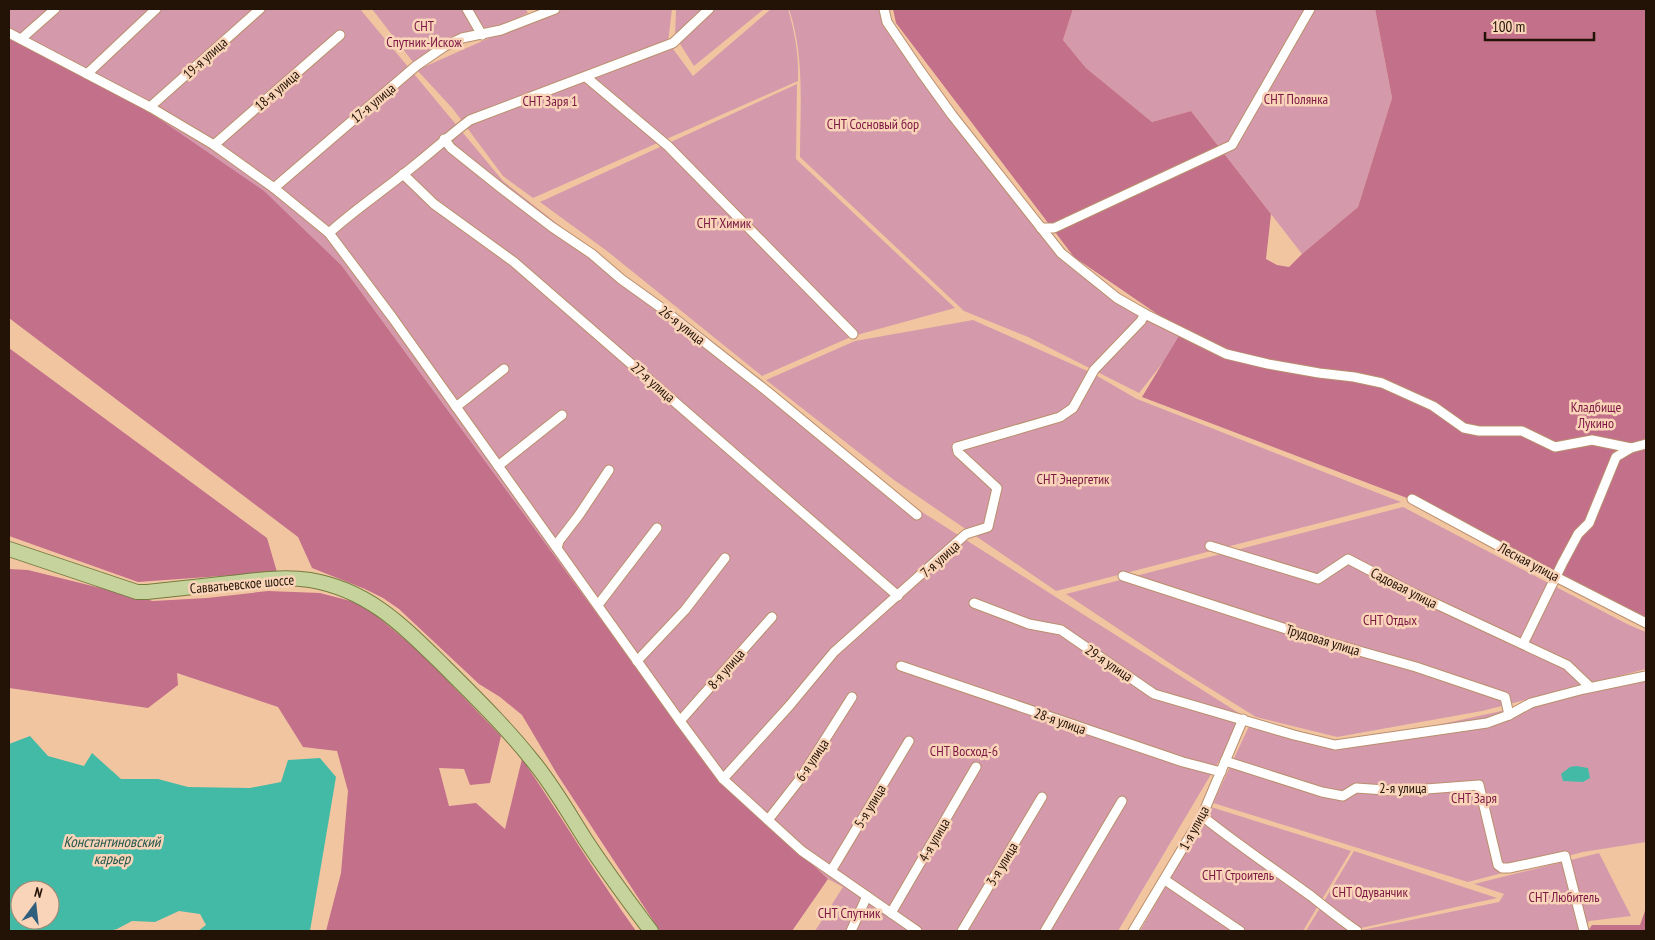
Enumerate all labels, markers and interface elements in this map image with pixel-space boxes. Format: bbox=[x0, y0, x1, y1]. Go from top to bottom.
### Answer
scale bar bbox=[1485, 10, 1594, 42]
park label: СНТ Спутник-Искож bbox=[386, 17, 462, 51]
text: 100 m bbox=[1492, 17, 1525, 36]
street label: 19-я улица bbox=[179, 33, 231, 83]
street label: 18-я улица bbox=[251, 66, 303, 114]
street label: 17-я улица bbox=[347, 79, 399, 127]
park label: СНТ Полянка bbox=[1264, 90, 1328, 108]
park label: СНТ Заря 1 bbox=[522, 92, 578, 110]
park label: СНТ Сосновый бор bbox=[827, 115, 919, 133]
park label: СНТ Химик bbox=[697, 214, 752, 232]
street label: 26-я улица bbox=[655, 301, 709, 349]
street label: 27-я улица bbox=[627, 358, 679, 406]
park label: Кладбище Лукино bbox=[1571, 398, 1622, 432]
park label: СНТ Энергетик bbox=[1037, 470, 1110, 488]
street label: 7-я улица bbox=[917, 537, 963, 581]
street label: Лесная улица bbox=[1495, 538, 1563, 586]
street label: Садовая улица bbox=[1368, 564, 1440, 612]
street label: Савватьевское шоссе bbox=[189, 570, 295, 598]
park label: СНТ Отдых bbox=[1363, 611, 1417, 629]
street label: Трудовая улица bbox=[1284, 620, 1362, 660]
street label: 29-я улица bbox=[1082, 641, 1136, 685]
street label: 8-я улица bbox=[704, 645, 748, 693]
street label: 28-я улица bbox=[1032, 704, 1088, 738]
street label: 6-я улица bbox=[791, 735, 833, 785]
park label: СНТ Восход-6 bbox=[930, 742, 998, 760]
street label: 2-я улица bbox=[1379, 779, 1427, 797]
street label: 5-я улица bbox=[850, 781, 890, 831]
park label: СНТ Заря bbox=[1451, 789, 1497, 807]
street label: 1-я улица bbox=[1175, 803, 1213, 853]
street label: 4-я улица bbox=[914, 815, 954, 865]
water label: Константиновский карьер bbox=[64, 832, 162, 868]
street label: 3-я улица bbox=[982, 839, 1022, 889]
park label: СНТ Строитель bbox=[1202, 866, 1274, 884]
north arrow bbox=[10, 880, 60, 930]
text: N bbox=[32, 883, 44, 902]
park label: СНТ Одуванчик bbox=[1332, 883, 1409, 901]
park label: СНТ Любитель bbox=[1529, 888, 1599, 906]
park label: СНТ Спутник bbox=[818, 904, 881, 922]

